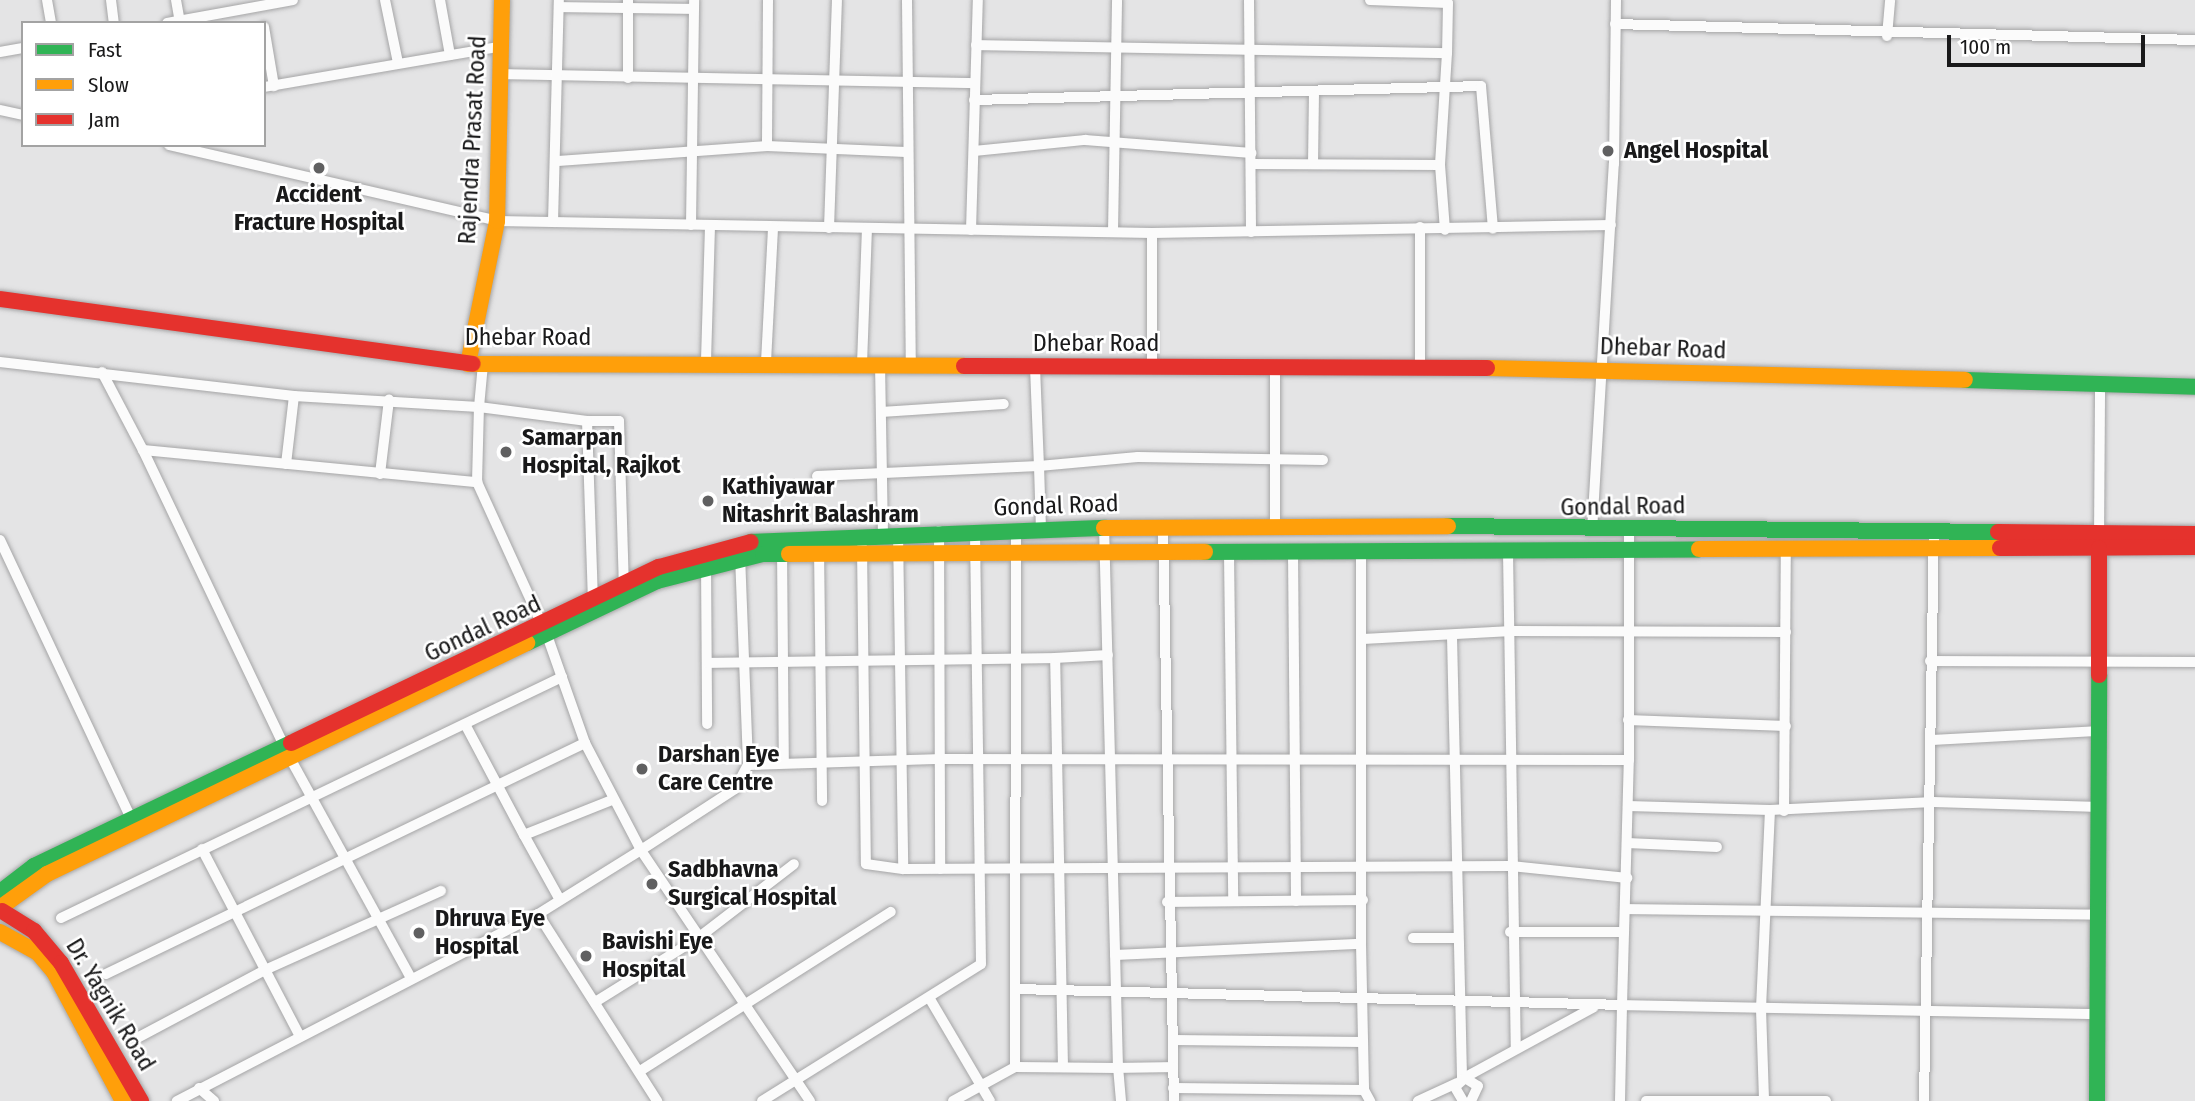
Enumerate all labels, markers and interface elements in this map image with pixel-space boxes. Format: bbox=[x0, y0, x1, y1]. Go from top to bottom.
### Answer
legend bbox=[21, 21, 266, 147]
scale bar bbox=[1950, 21, 2148, 65]
text: 100 m bbox=[1960, 34, 2011, 60]
street label: Rajendra Prasat Road bbox=[453, 35, 493, 245]
text: Fast bbox=[88, 37, 122, 63]
text: Slow bbox=[88, 72, 129, 98]
text: Jam bbox=[88, 107, 120, 133]
place label: Angel Hospital bbox=[1624, 137, 1768, 165]
marker: Angel Hospital bbox=[1598, 141, 1618, 161]
marker: Accident Fracture Hospital bbox=[309, 158, 329, 178]
place label: Accident Fracture Hospital bbox=[234, 181, 404, 237]
street label: Dhebar Road bbox=[465, 324, 591, 352]
street label: Dhebar Road bbox=[1033, 330, 1159, 358]
street label: Dhebar Road bbox=[1599, 332, 1727, 366]
place label: Samarpan Hospital, Rajkot bbox=[522, 424, 680, 480]
marker: Samarpan Hospital, Rajkot bbox=[496, 442, 516, 462]
place label: Kathiyawar Nitashrit Balashram bbox=[722, 473, 919, 529]
street label: Gondal Road bbox=[993, 489, 1119, 523]
street label: Gondal Road bbox=[1560, 492, 1686, 522]
marker: Kathiyawar Nitashrit Balashram bbox=[700, 493, 716, 509]
street label: Gondal Road bbox=[420, 590, 546, 668]
place label: Darshan Eye Care Centre bbox=[658, 741, 779, 797]
marker: Darshan Eye Care Centre bbox=[632, 759, 652, 779]
place label: Sadbhavna Surgical Hospital bbox=[668, 856, 837, 912]
marker: Sadbhavna Surgical Hospital bbox=[642, 874, 662, 894]
place label: Dhruva Eye Hospital bbox=[435, 905, 545, 961]
marker: Dhruva Eye Hospital bbox=[409, 923, 429, 943]
place label: Bavishi Eye Hospital bbox=[602, 928, 713, 984]
street label: Dr. Yagnik Road bbox=[59, 934, 161, 1076]
marker: Bavishi Eye Hospital bbox=[576, 946, 596, 966]

